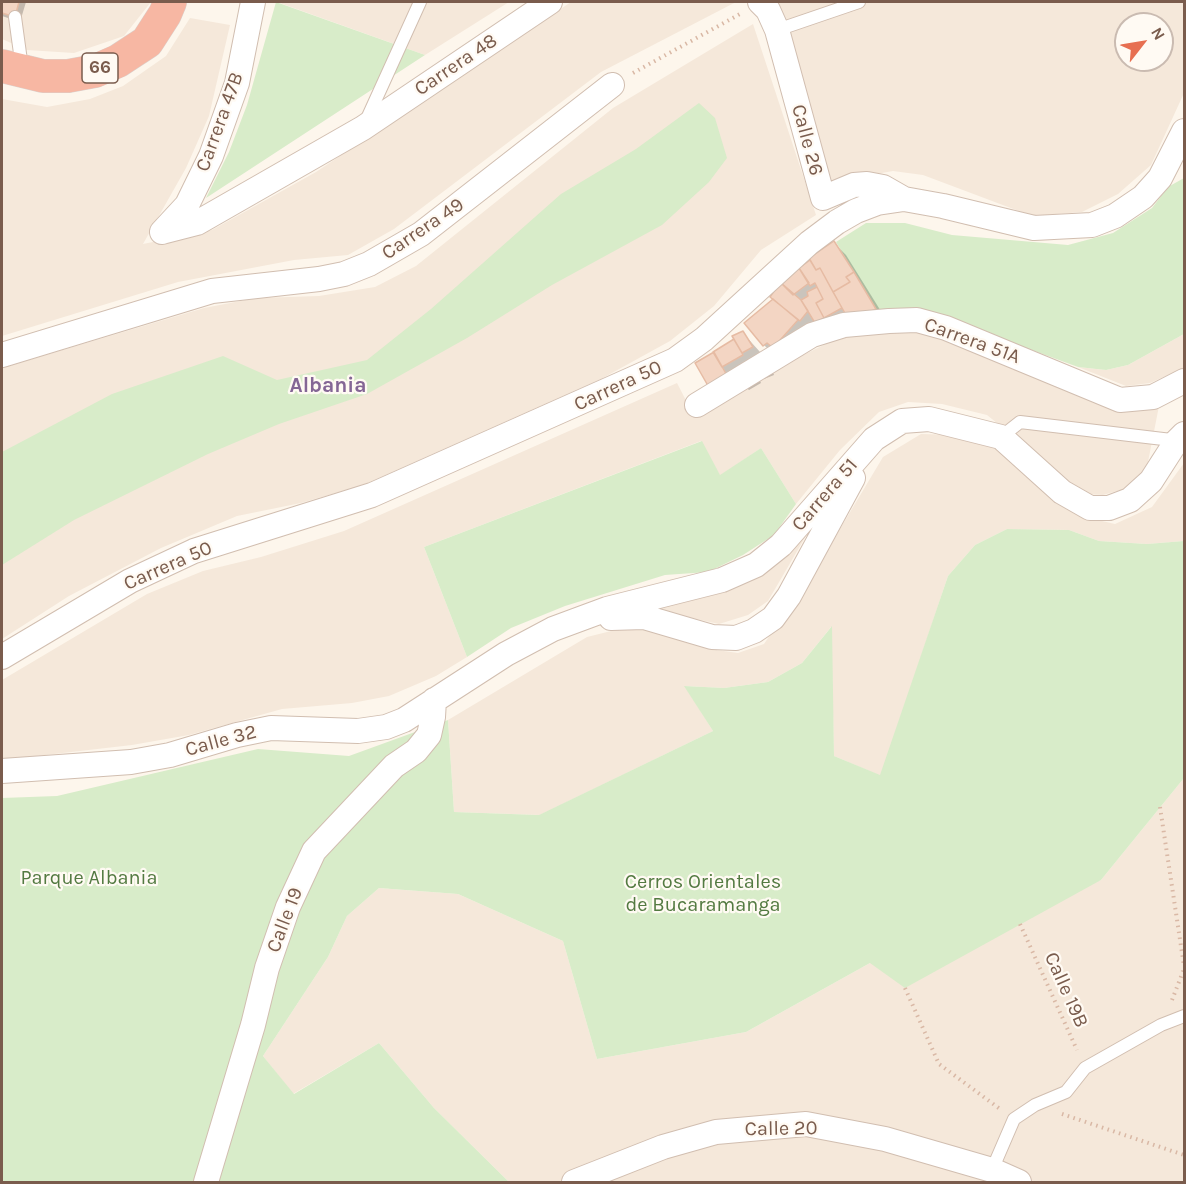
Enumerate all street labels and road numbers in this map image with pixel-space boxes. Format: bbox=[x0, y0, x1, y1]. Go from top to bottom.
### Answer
street label: Carrera 48 bbox=[410, 29, 502, 101]
road number: 66 bbox=[82, 53, 118, 83]
street label: Carrera 47B bbox=[191, 69, 249, 175]
street label: Calle 26 bbox=[786, 102, 828, 178]
street label: Carrera 49 bbox=[377, 193, 469, 265]
street label: Carrera 51A bbox=[921, 313, 1023, 369]
street label: Carrera 50 bbox=[570, 355, 666, 417]
street label: Carrera 51 bbox=[787, 454, 863, 536]
street label: Carrera 50 bbox=[120, 536, 216, 596]
street label: Calle 32 bbox=[183, 720, 259, 762]
street label: Calle 19 bbox=[262, 884, 308, 956]
street label: Calle 19B bbox=[1039, 949, 1093, 1031]
street label: Calle 20 bbox=[744, 1116, 818, 1142]

